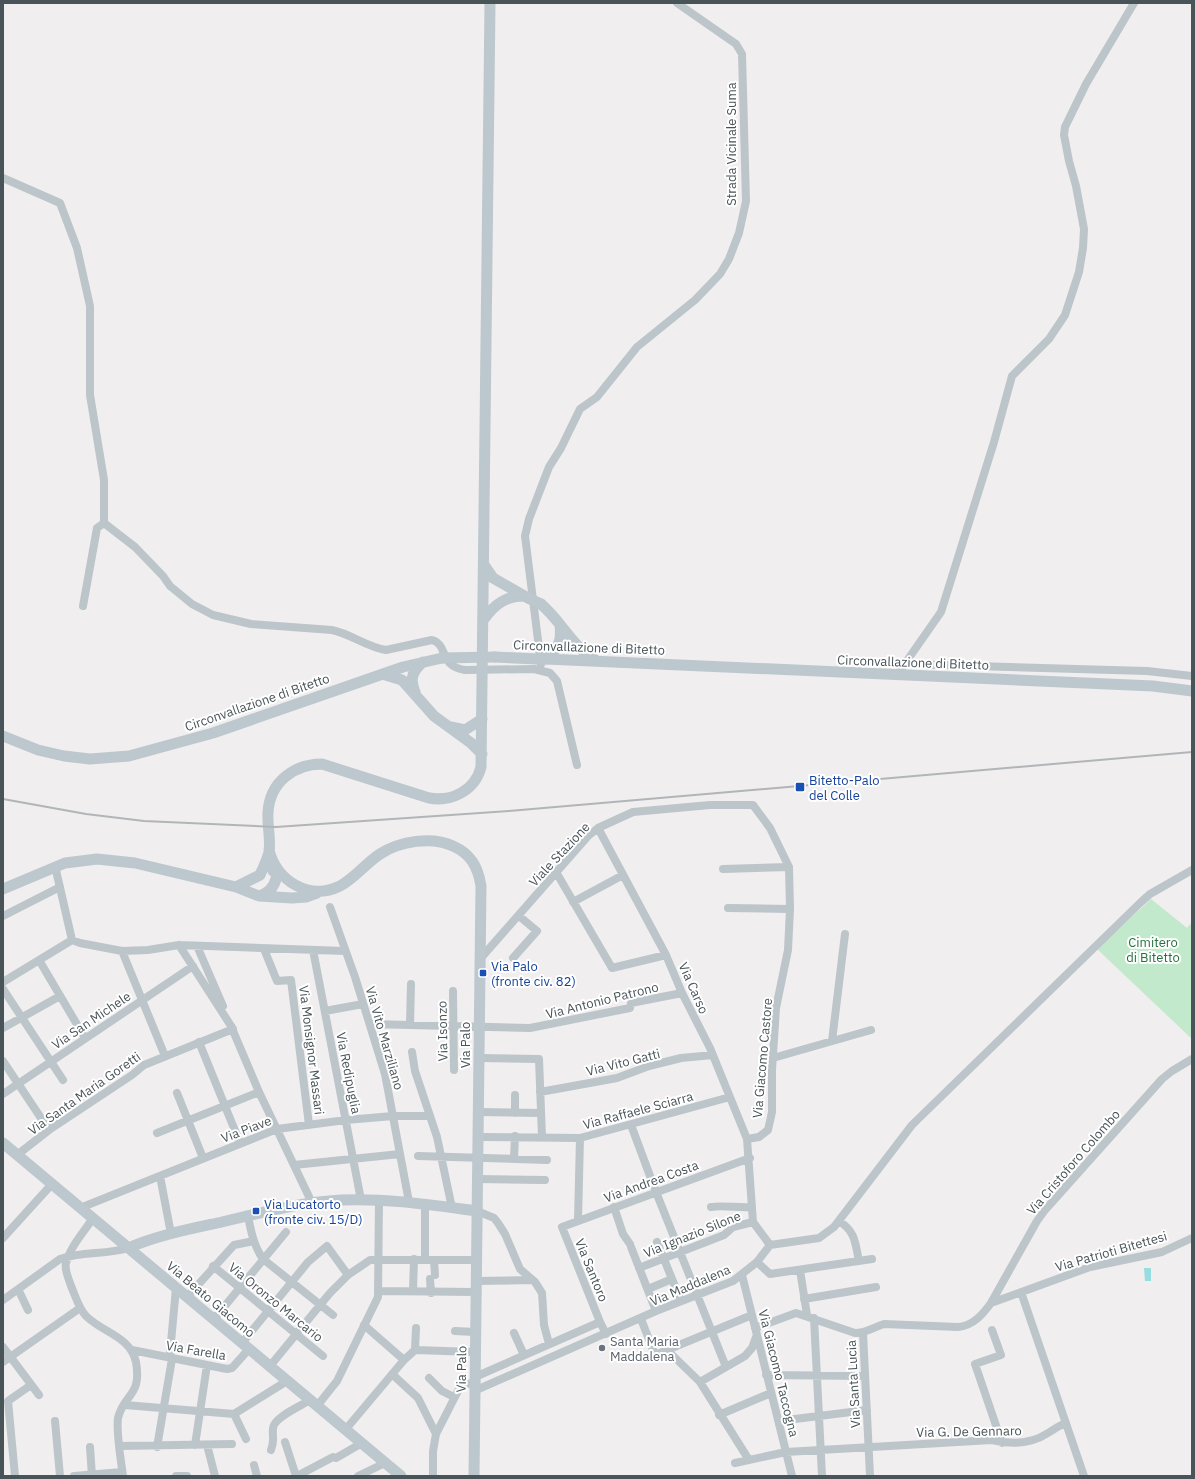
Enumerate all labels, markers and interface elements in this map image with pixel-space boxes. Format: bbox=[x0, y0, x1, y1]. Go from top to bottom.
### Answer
street label: Strada Vicinale Suma bbox=[723, 82, 740, 206]
street label: Circonvallazione di Bitetto bbox=[513, 636, 665, 659]
street label: Circonvallazione di Bitetto bbox=[837, 651, 989, 674]
street label: Circonvallazione di Bitetto bbox=[183, 670, 332, 735]
place label: Bitetto-Palo del Colle bbox=[809, 772, 879, 804]
marker: Bitetto-Palo del Colle bbox=[794, 781, 806, 793]
street label: Viale Stazione bbox=[525, 819, 594, 890]
park label: Cimitero di Bitetto bbox=[1126, 934, 1180, 966]
place label: Via Palo (fronte civ. 82) bbox=[491, 958, 576, 990]
street label: Via Carso bbox=[675, 960, 712, 1017]
marker: Via Palo (fronte civ. 82) bbox=[478, 968, 488, 978]
street label: Via Antonio Patrono bbox=[544, 978, 660, 1023]
street label: Via Monsignor Massari bbox=[295, 984, 328, 1116]
street label: Via Vito Marziliano bbox=[362, 984, 407, 1092]
street label: Via San Michele bbox=[49, 988, 134, 1053]
street label: Via Giacomo Castore bbox=[749, 997, 776, 1119]
street label: Via Isonzo bbox=[433, 1001, 452, 1061]
street label: Via Palo bbox=[457, 1022, 474, 1068]
street label: Via Redipuglia bbox=[332, 1031, 365, 1115]
street label: Via Vito Gatti bbox=[584, 1045, 662, 1080]
street label: Via Santa Maria Goretti bbox=[25, 1048, 144, 1139]
street label: Via Raffaele Sciarra bbox=[581, 1088, 695, 1133]
street label: Via Cristoforo Colombo bbox=[1023, 1106, 1124, 1218]
street label: Via Piave bbox=[219, 1112, 274, 1147]
street label: Via Andrea Costa bbox=[602, 1156, 701, 1206]
place label: Via Lucatorto (fronte civ. 15/D) bbox=[264, 1196, 363, 1228]
marker: Via Lucatorto (fronte civ. 15/D) bbox=[251, 1206, 261, 1216]
street label: Via Ignazio Silone bbox=[641, 1207, 743, 1262]
street label: Via Patrioti Bitettesi bbox=[1053, 1227, 1169, 1276]
street label: Via Santoro bbox=[571, 1236, 612, 1304]
street label: Via Beato Giacomo bbox=[163, 1257, 258, 1341]
street label: Via Oronzo Marcario bbox=[225, 1259, 326, 1346]
street label: Via Maddalena bbox=[647, 1261, 733, 1310]
street label: Via Giacomo Taccogna bbox=[754, 1308, 803, 1439]
place label: Santa Maria Maddalena bbox=[610, 1333, 679, 1365]
street label: Via Farella bbox=[165, 1337, 227, 1364]
street label: Via Santa Lucia bbox=[843, 1339, 864, 1428]
marker: Santa Maria Maddalena bbox=[597, 1343, 607, 1353]
street label: Via Palo bbox=[453, 1346, 470, 1392]
street label: Via G. De Gennaro bbox=[916, 1422, 1022, 1441]

